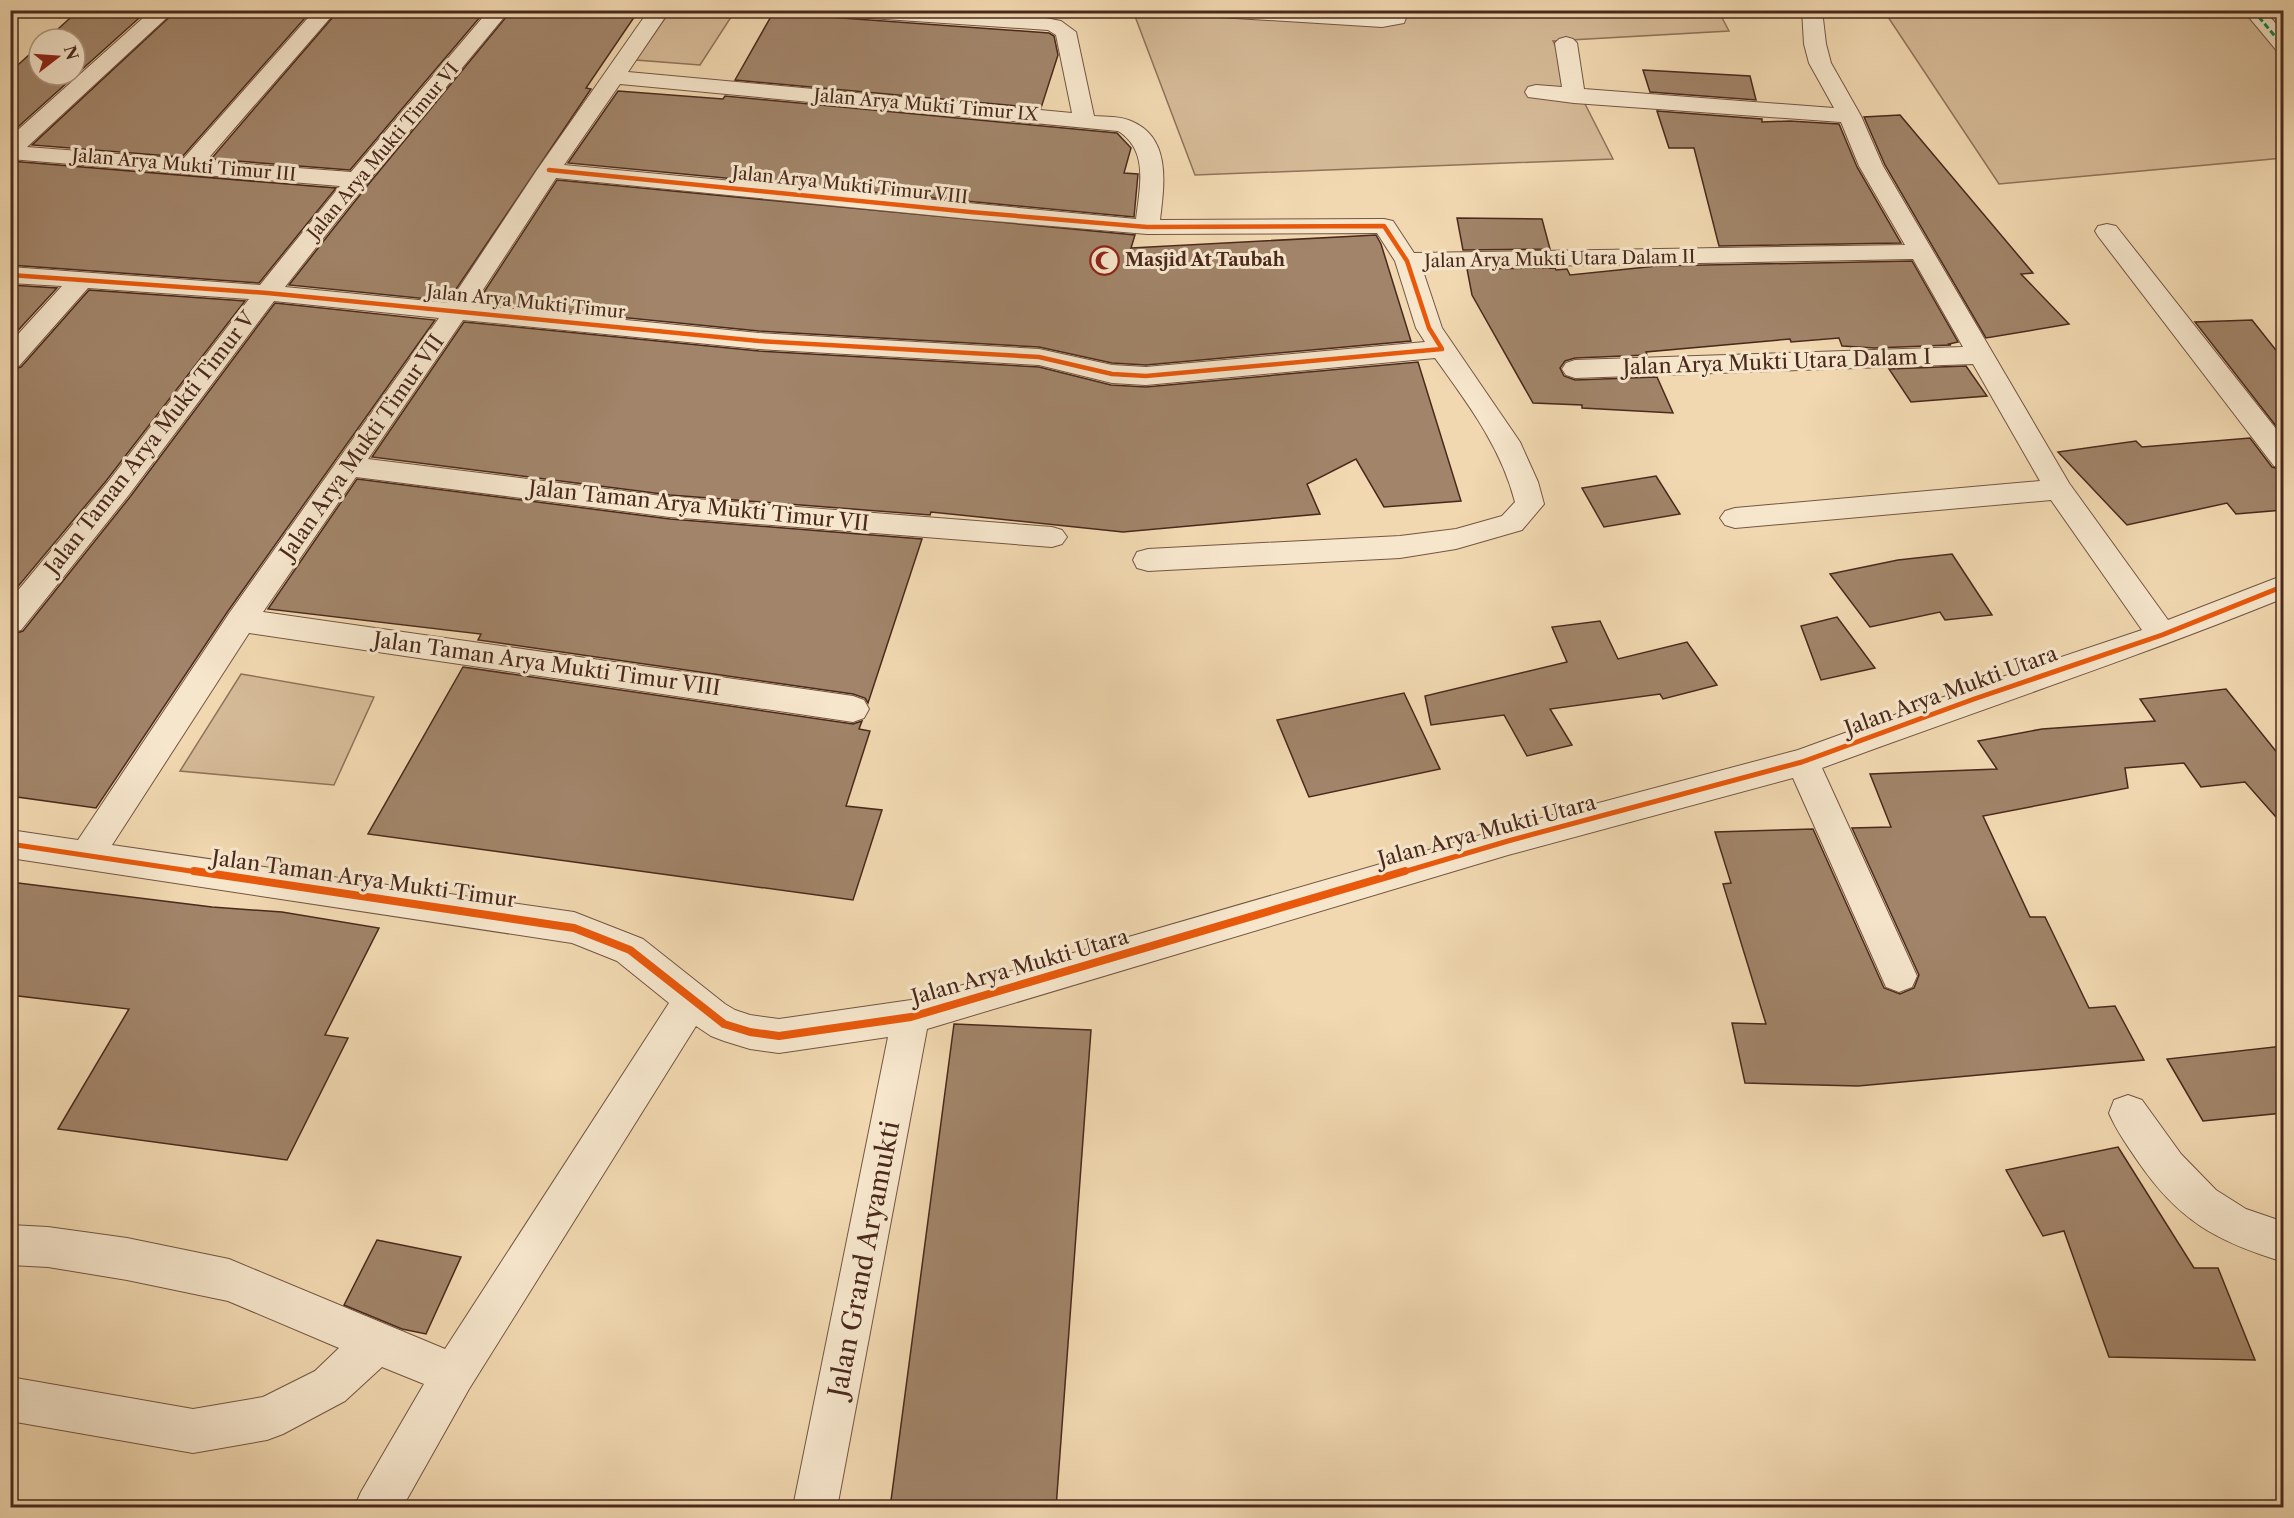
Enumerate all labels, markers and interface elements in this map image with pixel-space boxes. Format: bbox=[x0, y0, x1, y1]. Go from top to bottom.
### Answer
north arrow bbox=[27, 27, 87, 87]
text: N bbox=[60, 43, 83, 62]
street label: Jalan Arya Mukti Timur VI bbox=[301, 58, 463, 246]
street label: Jalan Arya Mukti Timur IX bbox=[810, 84, 1040, 126]
street label: Jalan Arya Mukti Timur III bbox=[68, 144, 297, 186]
street label: Jalan Arya Mukti Timur VIII bbox=[728, 161, 969, 208]
mosque icon: Masjid At Taubah bbox=[1088, 244, 1120, 276]
street label: Jalan Arya Mukti Utara Dalam II bbox=[1421, 246, 1696, 272]
place label: Masjid At Taubah bbox=[1125, 249, 1286, 271]
street label: Jalan Arya Mukti Timur bbox=[422, 280, 627, 323]
street label: Jalan Taman Arya Mukti Timur V bbox=[37, 306, 260, 581]
street label: Jalan Arya Mukti Timur VII bbox=[273, 330, 449, 566]
street label: Jalan Arya Mukti Utara Dalam I bbox=[1619, 344, 1932, 379]
street label: Jalan Taman Arya Mukti Timur VII bbox=[525, 475, 871, 536]
street label: Jalan Taman Arya Mukti Timur VIII bbox=[369, 626, 722, 700]
street label: Jalan Arya Mukti Utara bbox=[1838, 640, 2062, 742]
street label: Jalan Arya Mukti Utara bbox=[1372, 789, 1599, 872]
street label: Jalan Taman Arya Mukti Timur bbox=[207, 844, 518, 912]
street label: Jalan Arya Mukti Utara bbox=[906, 923, 1132, 1010]
street label: Jalan Grand Aryamukti bbox=[821, 1118, 906, 1404]

